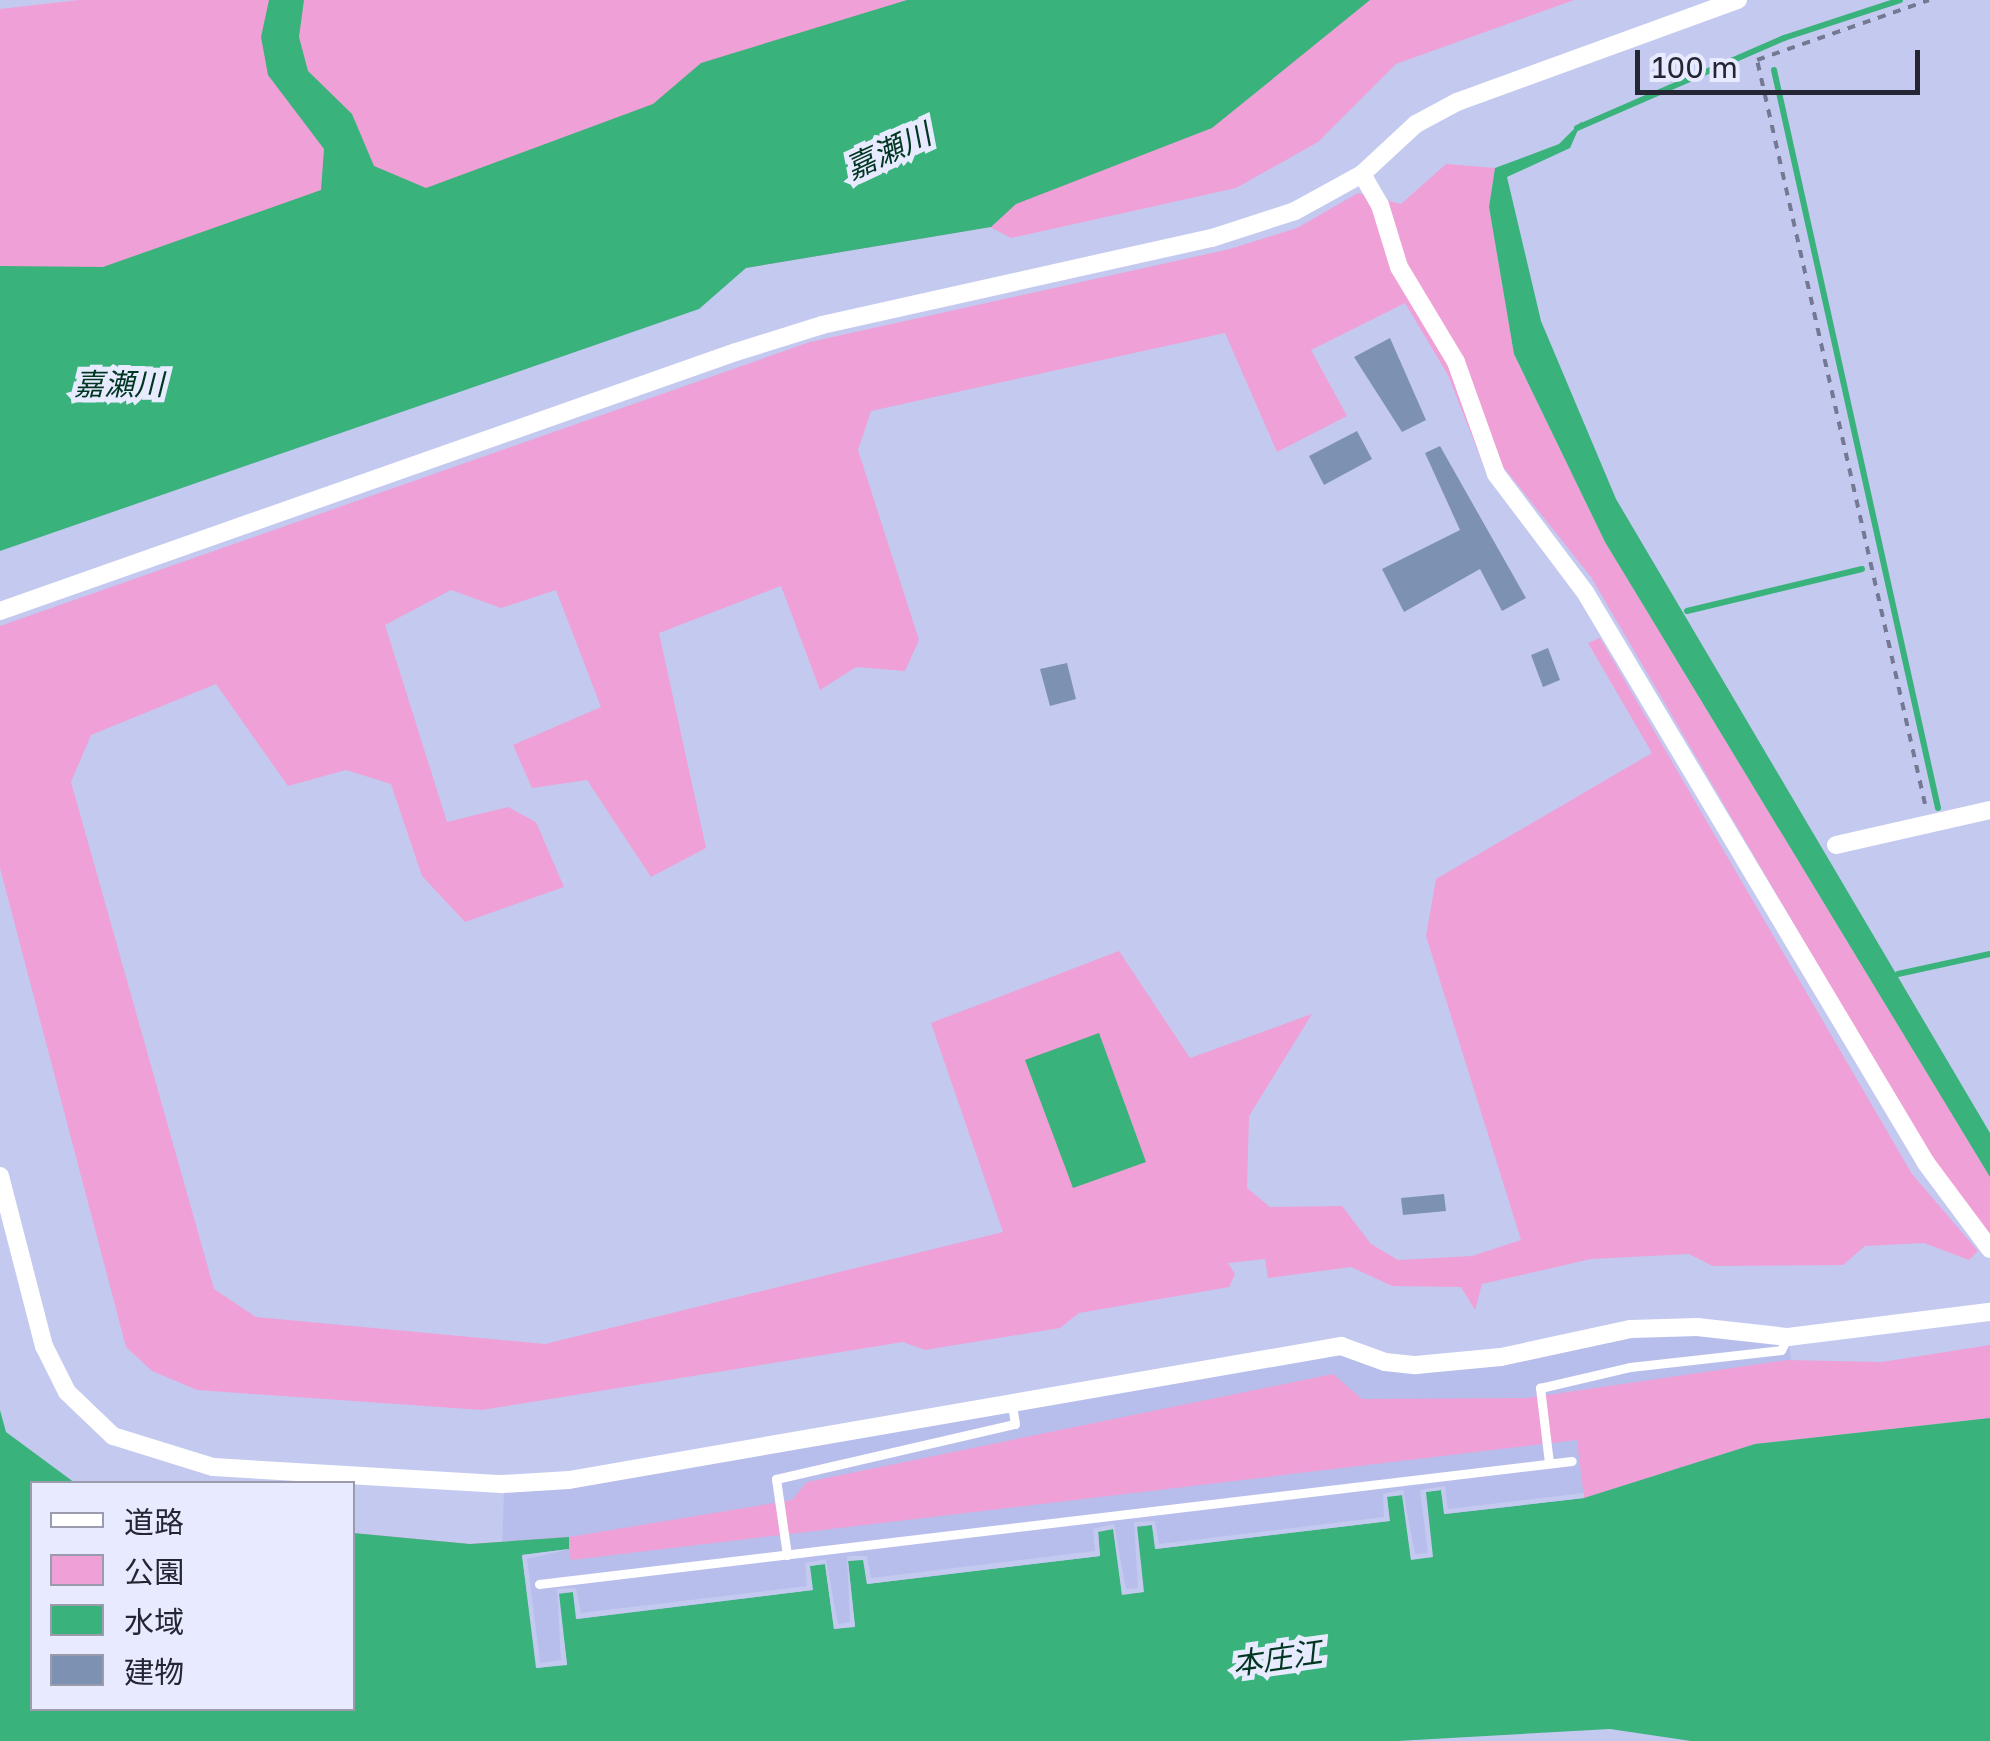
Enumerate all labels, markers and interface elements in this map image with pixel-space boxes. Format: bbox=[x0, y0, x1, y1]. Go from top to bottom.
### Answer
scale bar bbox=[1640, 30, 1925, 92]
text: 100 m bbox=[1652, 49, 1738, 85]
water label: 嘉瀬川 bbox=[840, 116, 936, 186]
water label: 嘉瀬川 bbox=[74, 366, 164, 402]
legend bbox=[30, 1481, 355, 1711]
text: 道路 bbox=[124, 1504, 184, 1540]
text: 公園 bbox=[124, 1554, 184, 1590]
text: 水域 bbox=[124, 1604, 184, 1640]
water label: 本庄江 bbox=[1230, 1634, 1324, 1682]
text: 建物 bbox=[124, 1654, 184, 1690]

